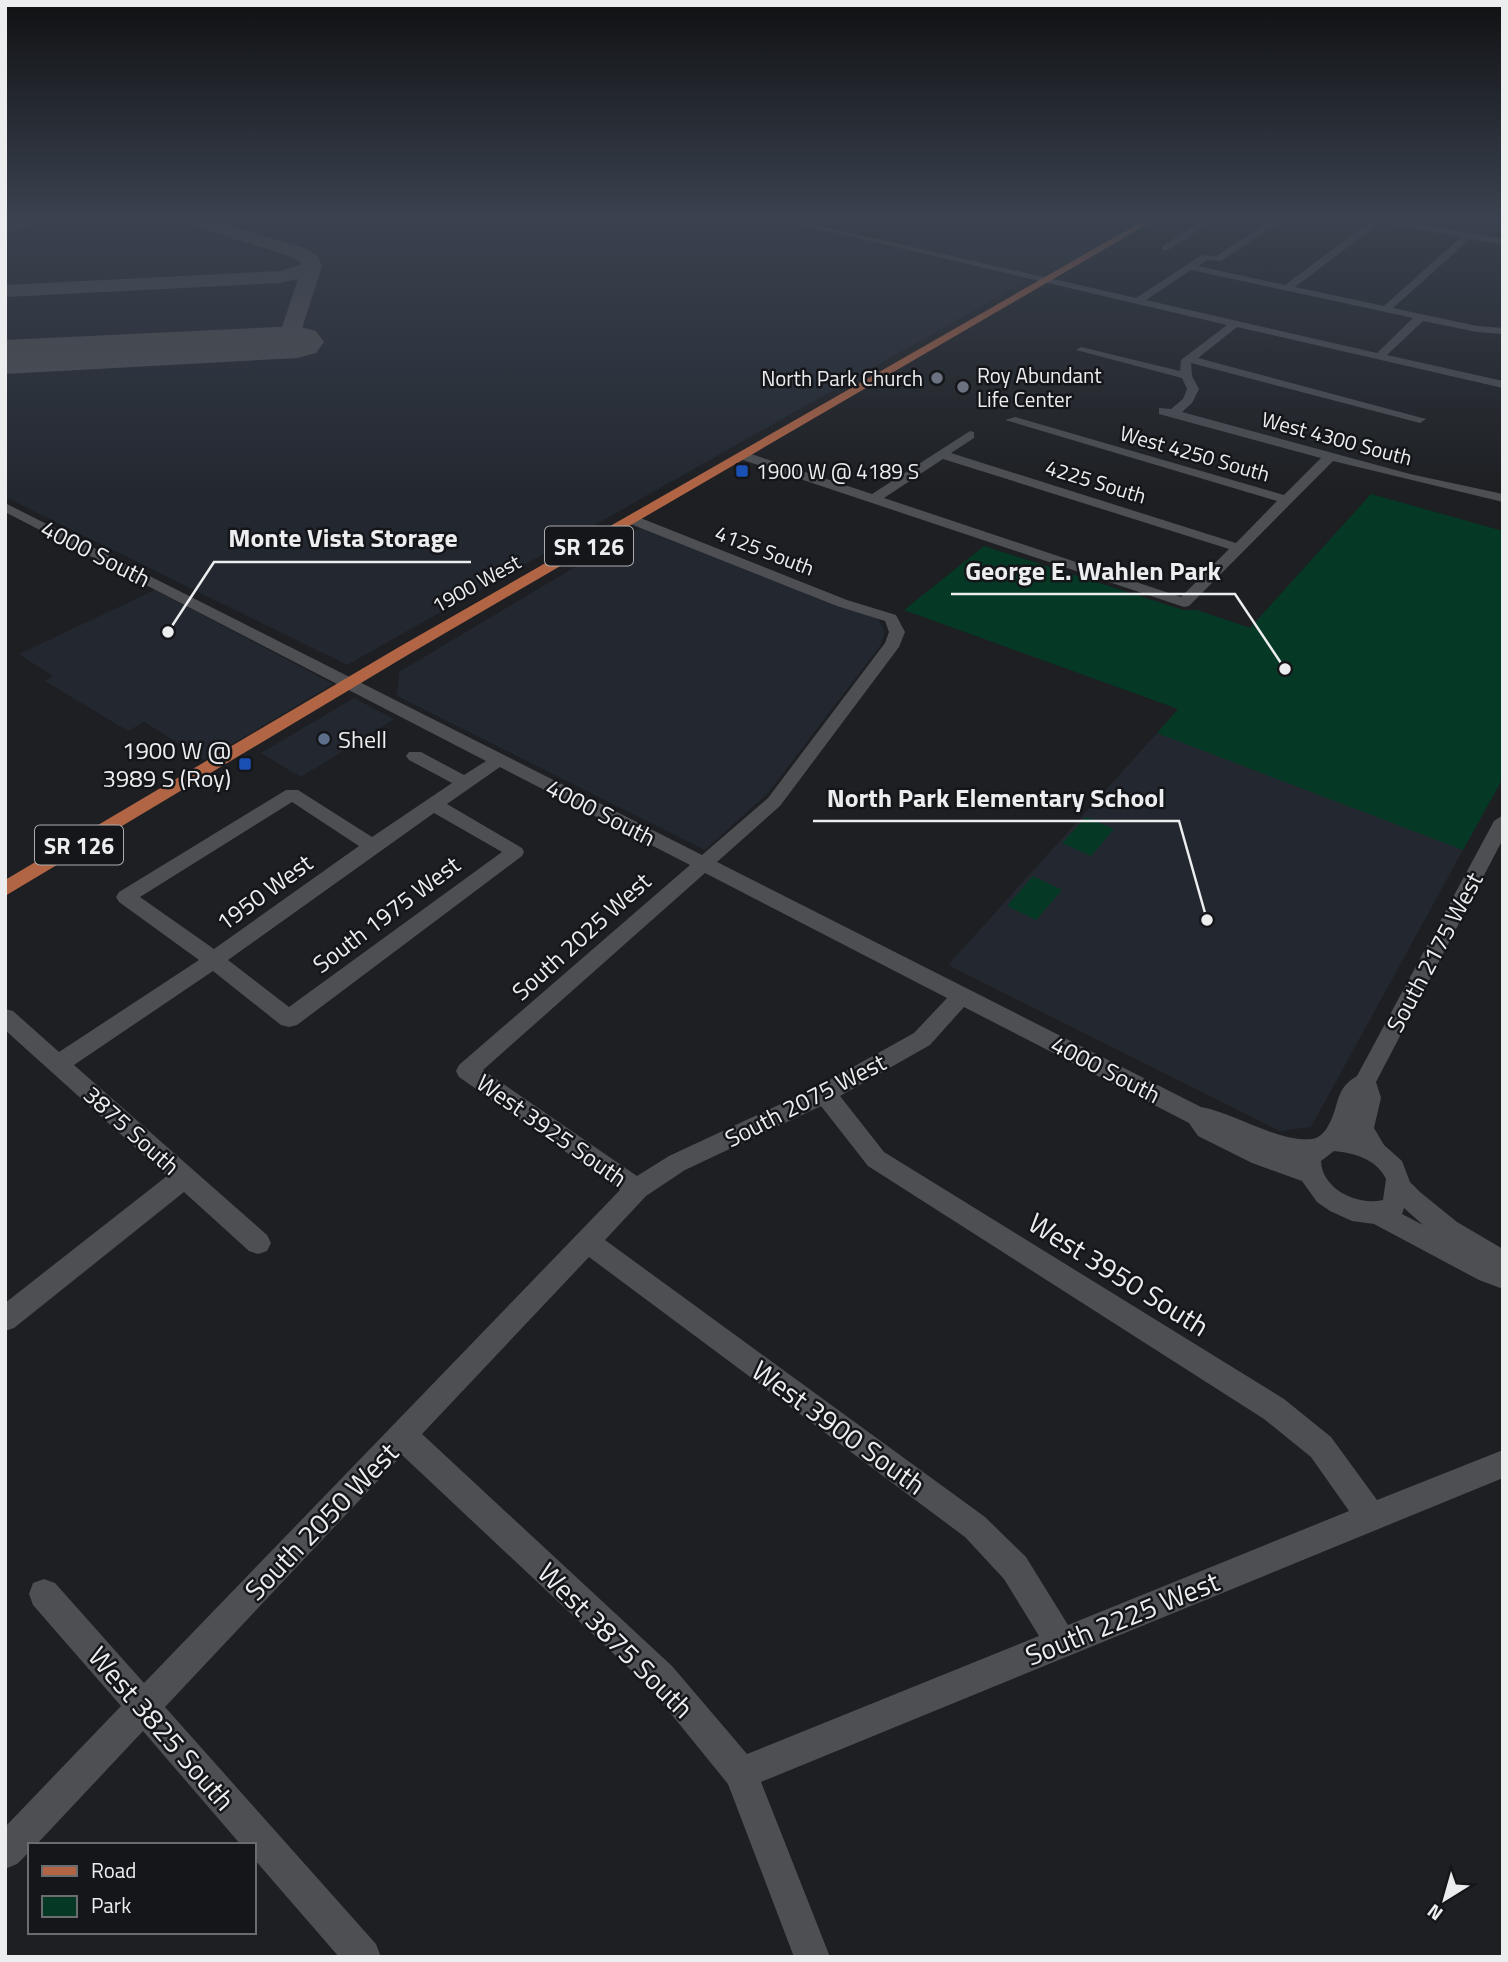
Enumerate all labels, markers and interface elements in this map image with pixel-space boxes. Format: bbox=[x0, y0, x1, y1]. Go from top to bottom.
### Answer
place label: Roy Abundant Life Center bbox=[977, 359, 1102, 415]
place label: North Park Church bbox=[761, 362, 923, 394]
marker: North Park Church bbox=[929, 370, 945, 386]
marker: Roy Abundant Life Center bbox=[955, 379, 971, 395]
street label: West 4300 South bbox=[1258, 403, 1416, 473]
street label: West 4250 South bbox=[1116, 416, 1274, 490]
street label: 4225 South bbox=[1042, 451, 1150, 511]
place label: 1900 W @ 4189 S bbox=[756, 455, 919, 487]
marker: 1900 W @ 4189 S bbox=[734, 463, 750, 479]
street label: 4000 South bbox=[35, 510, 157, 596]
callout: Monte Vista Storage bbox=[214, 515, 471, 562]
street label: 4125 South bbox=[711, 516, 819, 584]
text: Monte Vista Storage bbox=[228, 518, 458, 557]
road number: SR 126 bbox=[545, 526, 633, 566]
street label: 1900 West bbox=[426, 545, 527, 621]
callout: George E. Wahlen Park bbox=[951, 547, 1235, 594]
text: George E. Wahlen Park bbox=[965, 551, 1221, 590]
place label: Shell bbox=[338, 721, 387, 757]
marker: Shell bbox=[316, 731, 332, 747]
place label: 1900 W @ 3989 S (Roy) bbox=[102, 732, 231, 796]
marker: 1900 W @ 3989 S (Roy) bbox=[237, 756, 253, 772]
street label: 4000 South bbox=[540, 769, 662, 855]
callout: North Park Elementary School bbox=[813, 774, 1179, 821]
text: North Park Elementary School bbox=[827, 778, 1165, 817]
road number: SR 126 bbox=[35, 825, 123, 864]
street label: 1950 West bbox=[208, 844, 320, 939]
street label: South 1975 West bbox=[305, 846, 468, 981]
street label: South 2025 West bbox=[503, 863, 659, 1008]
street label: South 2175 West bbox=[1377, 865, 1492, 1038]
street label: 4000 South bbox=[1045, 1026, 1167, 1112]
street label: South 2075 West bbox=[718, 1044, 892, 1156]
street label: West 3925 South bbox=[469, 1065, 635, 1195]
street label: 3875 South bbox=[76, 1077, 188, 1183]
street label: West 3950 South bbox=[1020, 1201, 1218, 1347]
street label: West 3900 South bbox=[743, 1349, 935, 1505]
street label: South 2050 West bbox=[234, 1432, 408, 1610]
street label: West 3875 South bbox=[528, 1552, 704, 1728]
street label: South 2225 West bbox=[1018, 1559, 1226, 1677]
street label: West 3825 South bbox=[78, 1636, 246, 1820]
legend bbox=[28, 1843, 256, 1934]
text: Road bbox=[91, 1854, 136, 1886]
north arrow bbox=[1410, 1864, 1480, 1934]
text: Park bbox=[91, 1889, 131, 1921]
text: N bbox=[1420, 1897, 1448, 1929]

